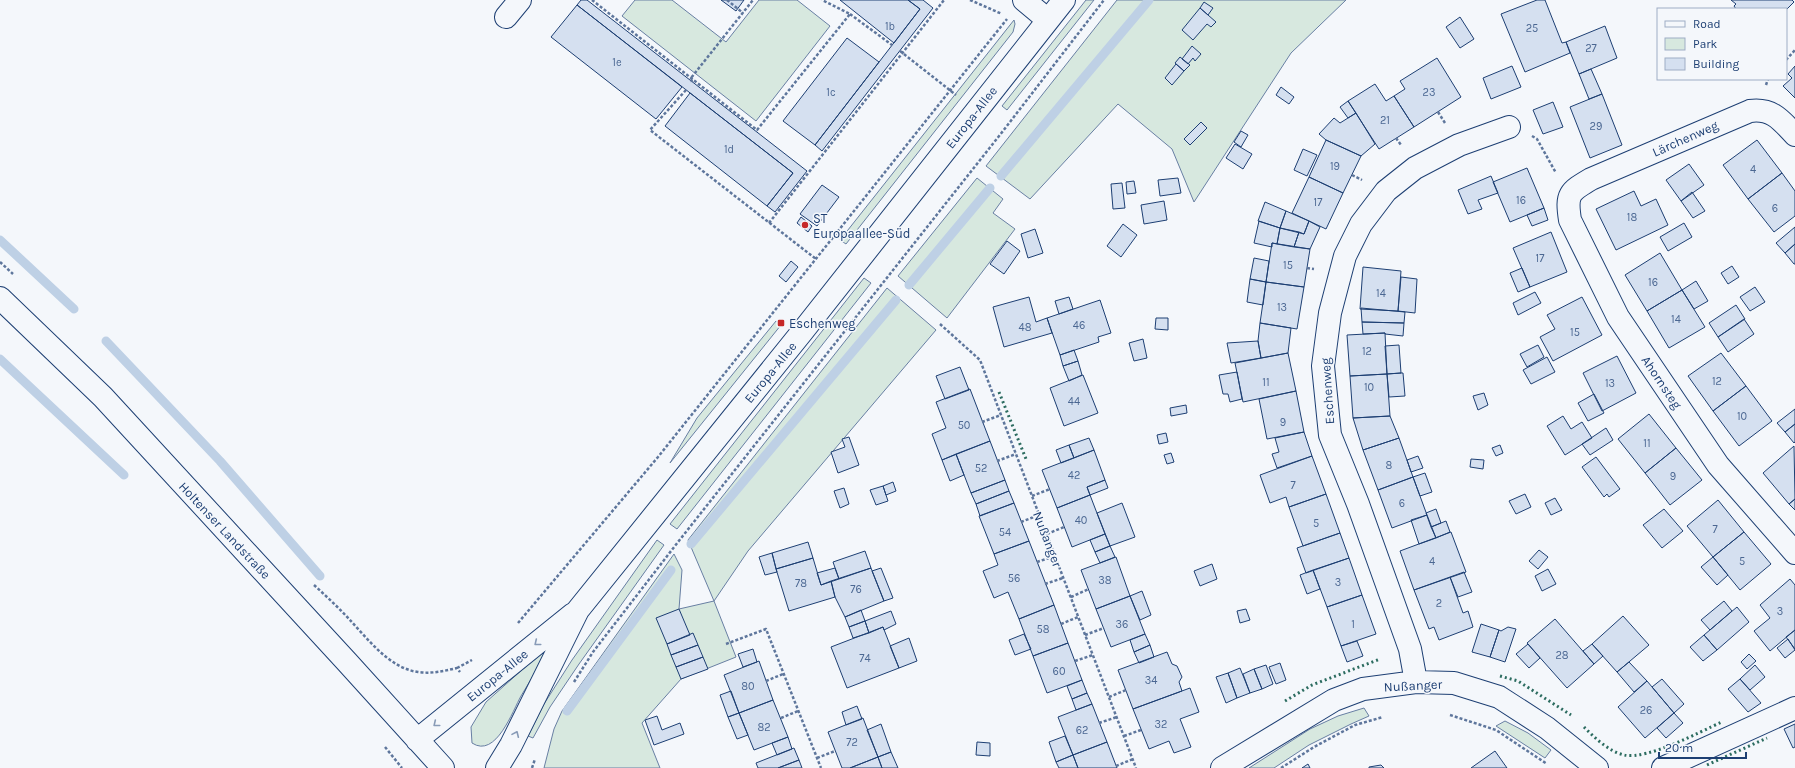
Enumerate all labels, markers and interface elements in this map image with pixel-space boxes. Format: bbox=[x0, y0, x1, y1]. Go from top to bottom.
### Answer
legend bbox=[1657, 8, 1787, 80]
text: Road bbox=[1693, 17, 1721, 31]
house number: 1b bbox=[885, 20, 895, 33]
house number: 25 bbox=[1526, 22, 1538, 35]
text: Park bbox=[1693, 37, 1718, 51]
house number: 27 bbox=[1585, 42, 1597, 55]
house number: 1e bbox=[612, 56, 622, 69]
text: Building bbox=[1693, 57, 1740, 71]
street label: Europa-Allee bbox=[943, 83, 1000, 151]
house number: 1c bbox=[826, 86, 836, 99]
house number: 23 bbox=[1423, 86, 1435, 99]
house number: 21 bbox=[1380, 114, 1390, 127]
street label: Lärchenweg bbox=[1650, 117, 1721, 160]
house number: 29 bbox=[1590, 120, 1602, 133]
house number: 1d bbox=[724, 143, 734, 156]
house number: 19 bbox=[1330, 160, 1340, 173]
house number: 4 bbox=[1750, 163, 1756, 176]
house number: 16 bbox=[1516, 194, 1526, 207]
house number: 17 bbox=[1314, 196, 1322, 209]
house number: 6 bbox=[1772, 202, 1778, 215]
place label: ST Europaallee-Süd bbox=[813, 211, 910, 241]
house number: 18 bbox=[1627, 211, 1637, 224]
marker: ST Europaallee-Süd bbox=[800, 220, 810, 230]
house number: 17 bbox=[1536, 252, 1544, 265]
house number: 15 bbox=[1283, 259, 1293, 272]
house number: 16 bbox=[1648, 276, 1658, 289]
house number: 14 bbox=[1376, 287, 1386, 300]
house number: 13 bbox=[1277, 301, 1287, 314]
house number: 14 bbox=[1671, 313, 1681, 326]
place label: Eschenweg bbox=[789, 316, 856, 331]
marker: Eschenweg bbox=[776, 318, 786, 328]
house number: 46 bbox=[1073, 319, 1085, 332]
house number: 48 bbox=[1019, 321, 1032, 334]
house number: 15 bbox=[1570, 326, 1580, 339]
street label: Europa-Allee bbox=[741, 338, 800, 406]
house number: 12 bbox=[1362, 345, 1372, 358]
street label: Ahornsteg bbox=[1638, 353, 1685, 412]
street label: Eschenweg bbox=[1318, 357, 1337, 425]
house number: 12 bbox=[1712, 375, 1722, 388]
house number: 11 bbox=[1262, 376, 1270, 389]
house number: 13 bbox=[1605, 377, 1615, 390]
house number: 10 bbox=[1364, 381, 1374, 394]
house number: 44 bbox=[1068, 395, 1080, 408]
house number: 10 bbox=[1737, 410, 1747, 423]
house number: 9 bbox=[1280, 416, 1286, 429]
house number: 50 bbox=[958, 419, 970, 432]
house number: 11 bbox=[1643, 437, 1651, 450]
house number: 8 bbox=[1386, 459, 1393, 472]
house number: 52 bbox=[975, 462, 987, 475]
house number: 42 bbox=[1068, 469, 1080, 482]
house number: 9 bbox=[1670, 470, 1676, 483]
street label: Holtenser Landstraße bbox=[176, 479, 274, 582]
house number: 7 bbox=[1290, 479, 1296, 492]
house number: 6 bbox=[1399, 497, 1405, 510]
street label: Nußanger bbox=[1030, 509, 1065, 569]
house number: 40 bbox=[1075, 514, 1087, 527]
house number: 5 bbox=[1313, 517, 1319, 530]
house number: 7 bbox=[1712, 523, 1718, 536]
house number: 54 bbox=[999, 526, 1011, 539]
house number: 4 bbox=[1429, 555, 1435, 568]
house number: 5 bbox=[1739, 555, 1745, 568]
house number: 56 bbox=[1008, 572, 1020, 585]
house number: 38 bbox=[1098, 574, 1112, 587]
house number: 3 bbox=[1335, 576, 1341, 589]
house number: 78 bbox=[795, 577, 807, 590]
house number: 76 bbox=[850, 583, 862, 596]
house number: 2 bbox=[1436, 597, 1442, 610]
house number: 3 bbox=[1777, 605, 1783, 618]
house number: 36 bbox=[1116, 618, 1128, 631]
house number: 1 bbox=[1351, 618, 1355, 631]
house number: 58 bbox=[1037, 623, 1050, 636]
one-way arrow bbox=[535, 638, 542, 645]
street label: Europa-Allee bbox=[464, 646, 531, 705]
house number: 28 bbox=[1555, 649, 1569, 662]
house number: 74 bbox=[859, 652, 871, 665]
house number: 60 bbox=[1053, 665, 1065, 678]
house number: 34 bbox=[1145, 674, 1157, 687]
street label: Nußanger bbox=[1383, 676, 1443, 695]
house number: 80 bbox=[741, 680, 755, 693]
house number: 26 bbox=[1640, 704, 1652, 717]
house number: 32 bbox=[1155, 718, 1167, 731]
one-way arrow bbox=[433, 720, 440, 727]
house number: 82 bbox=[757, 721, 771, 734]
house number: 62 bbox=[1076, 724, 1088, 737]
one-way arrow bbox=[511, 731, 519, 739]
scale bar bbox=[1659, 734, 1746, 760]
house number: 72 bbox=[846, 736, 858, 749]
text: 20 m bbox=[1665, 741, 1693, 755]

